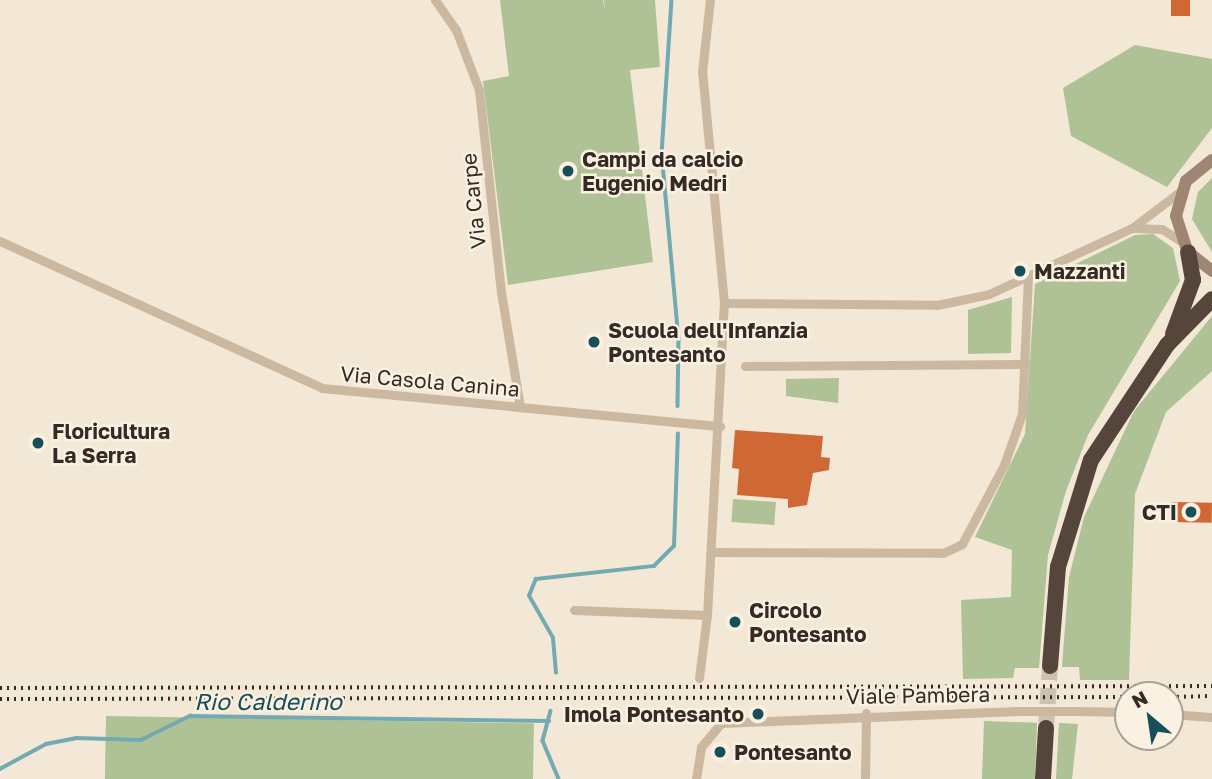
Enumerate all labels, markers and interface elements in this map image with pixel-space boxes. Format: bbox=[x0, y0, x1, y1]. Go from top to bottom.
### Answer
place label: Campi da calcio Eugenio Medri bbox=[582, 146, 743, 196]
street label: Via Carpe bbox=[455, 152, 491, 250]
marker: Campi da calcio Eugenio Medri bbox=[560, 163, 576, 179]
place label: Mazzanti bbox=[1034, 258, 1126, 284]
marker: Mazzanti bbox=[1012, 263, 1028, 279]
place label: Scuola dell'Infanzia Pontesanto bbox=[608, 317, 808, 367]
marker: Scuola dell'Infanzia Pontesanto bbox=[586, 334, 602, 350]
street label: Via Casola Canina bbox=[339, 361, 521, 401]
place label: Floricultura La Serra bbox=[52, 418, 170, 468]
marker: Floricultura La Serra bbox=[30, 435, 46, 451]
place label: CTI bbox=[1142, 499, 1177, 525]
marker: CTI bbox=[1183, 504, 1199, 520]
place label: Circolo Pontesanto bbox=[749, 597, 867, 647]
marker: Circolo Pontesanto bbox=[727, 614, 743, 630]
street label: Viale Pambera bbox=[846, 681, 990, 709]
north arrow bbox=[1114, 681, 1184, 751]
text: N bbox=[1128, 685, 1151, 713]
water label: Rio Calderino bbox=[194, 687, 342, 715]
place label: Imola Pontesanto bbox=[564, 701, 744, 727]
marker: Imola Pontesanto bbox=[750, 706, 766, 722]
place label: Pontesanto bbox=[734, 739, 852, 765]
marker: Pontesanto bbox=[712, 744, 728, 760]

